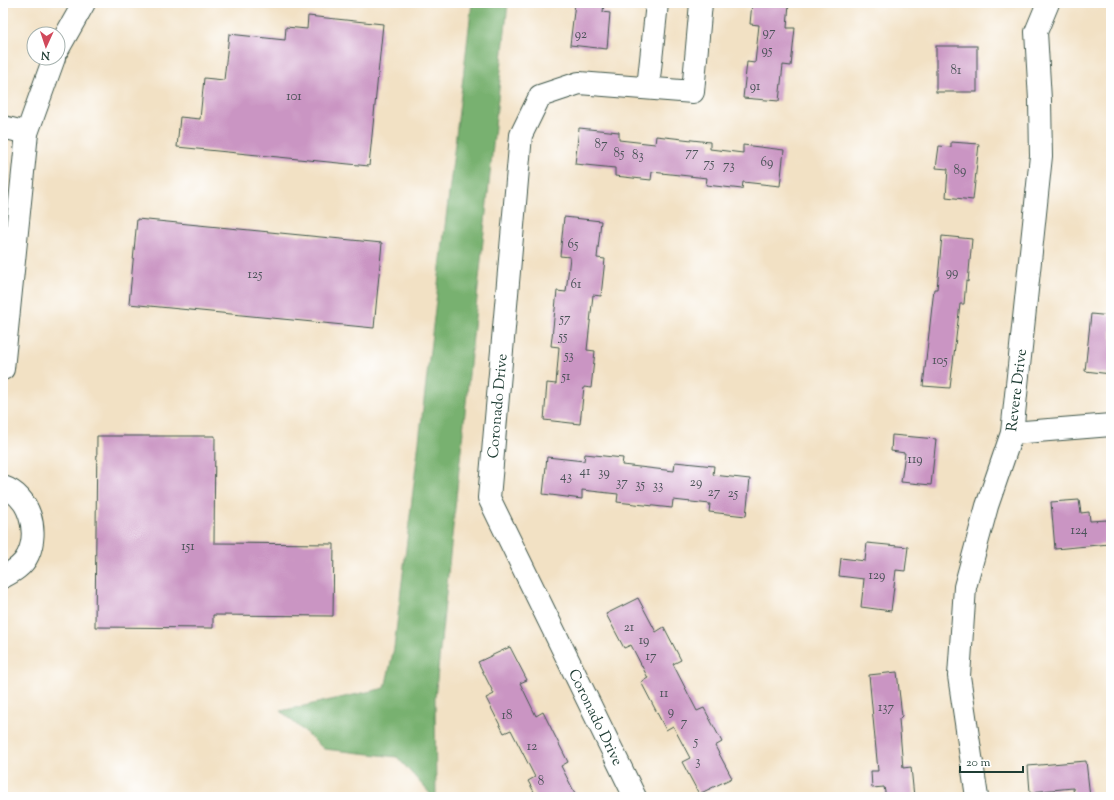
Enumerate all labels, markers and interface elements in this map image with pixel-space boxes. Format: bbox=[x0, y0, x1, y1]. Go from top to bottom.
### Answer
house number: 97 bbox=[763, 24, 776, 42]
north arrow bbox=[26, 26, 66, 66]
house number: 92 bbox=[575, 26, 587, 44]
house number: 95 bbox=[762, 42, 773, 60]
text: N bbox=[41, 47, 51, 63]
house number: 81 bbox=[951, 62, 962, 80]
house number: 91 bbox=[750, 78, 761, 96]
house number: 101 bbox=[286, 88, 302, 106]
house number: 87 bbox=[594, 136, 608, 154]
house number: 77 bbox=[685, 144, 699, 162]
house number: 85 bbox=[614, 145, 625, 163]
house number: 83 bbox=[632, 147, 644, 165]
house number: 69 bbox=[761, 154, 773, 172]
house number: 75 bbox=[704, 155, 715, 173]
house number: 73 bbox=[723, 157, 735, 175]
house number: 89 bbox=[954, 162, 966, 180]
house number: 65 bbox=[568, 236, 579, 254]
house number: 99 bbox=[946, 264, 958, 282]
house number: 125 bbox=[248, 266, 263, 284]
house number: 61 bbox=[571, 276, 582, 294]
house number: 57 bbox=[559, 310, 571, 328]
house number: 55 bbox=[557, 328, 568, 346]
house number: 53 bbox=[563, 347, 574, 365]
street label: Revere Drive bbox=[1002, 348, 1033, 433]
house number: 105 bbox=[932, 352, 948, 370]
street label: Coronado Drive bbox=[483, 353, 514, 459]
house number: 51 bbox=[561, 368, 571, 386]
house number: 119 bbox=[907, 451, 923, 469]
house number: 41 bbox=[580, 463, 591, 481]
house number: 39 bbox=[598, 464, 610, 482]
house number: 43 bbox=[560, 468, 572, 486]
house number: 37 bbox=[616, 474, 628, 492]
house number: 29 bbox=[690, 474, 702, 492]
house number: 35 bbox=[635, 476, 645, 494]
house number: 33 bbox=[653, 477, 663, 495]
house number: 27 bbox=[708, 484, 721, 502]
house number: 25 bbox=[728, 485, 739, 503]
house number: 124 bbox=[1070, 522, 1088, 540]
house number: 151 bbox=[181, 538, 195, 556]
house number: 129 bbox=[869, 567, 885, 585]
house number: 21 bbox=[624, 619, 635, 637]
house number: 19 bbox=[639, 632, 649, 650]
house number: 17 bbox=[646, 648, 657, 666]
street label: Coronado Drive bbox=[562, 666, 627, 769]
house number: 11 bbox=[660, 685, 669, 703]
house number: 137 bbox=[878, 699, 895, 717]
house number: 9 bbox=[668, 703, 674, 721]
house number: 18 bbox=[502, 707, 512, 725]
house number: 7 bbox=[681, 714, 688, 732]
house number: 5 bbox=[693, 733, 699, 751]
house number: 12 bbox=[527, 738, 537, 756]
scale bar bbox=[960, 748, 1023, 774]
house number: 3 bbox=[695, 753, 701, 771]
text: 20 m bbox=[966, 754, 991, 772]
house number: 8 bbox=[538, 773, 544, 791]

